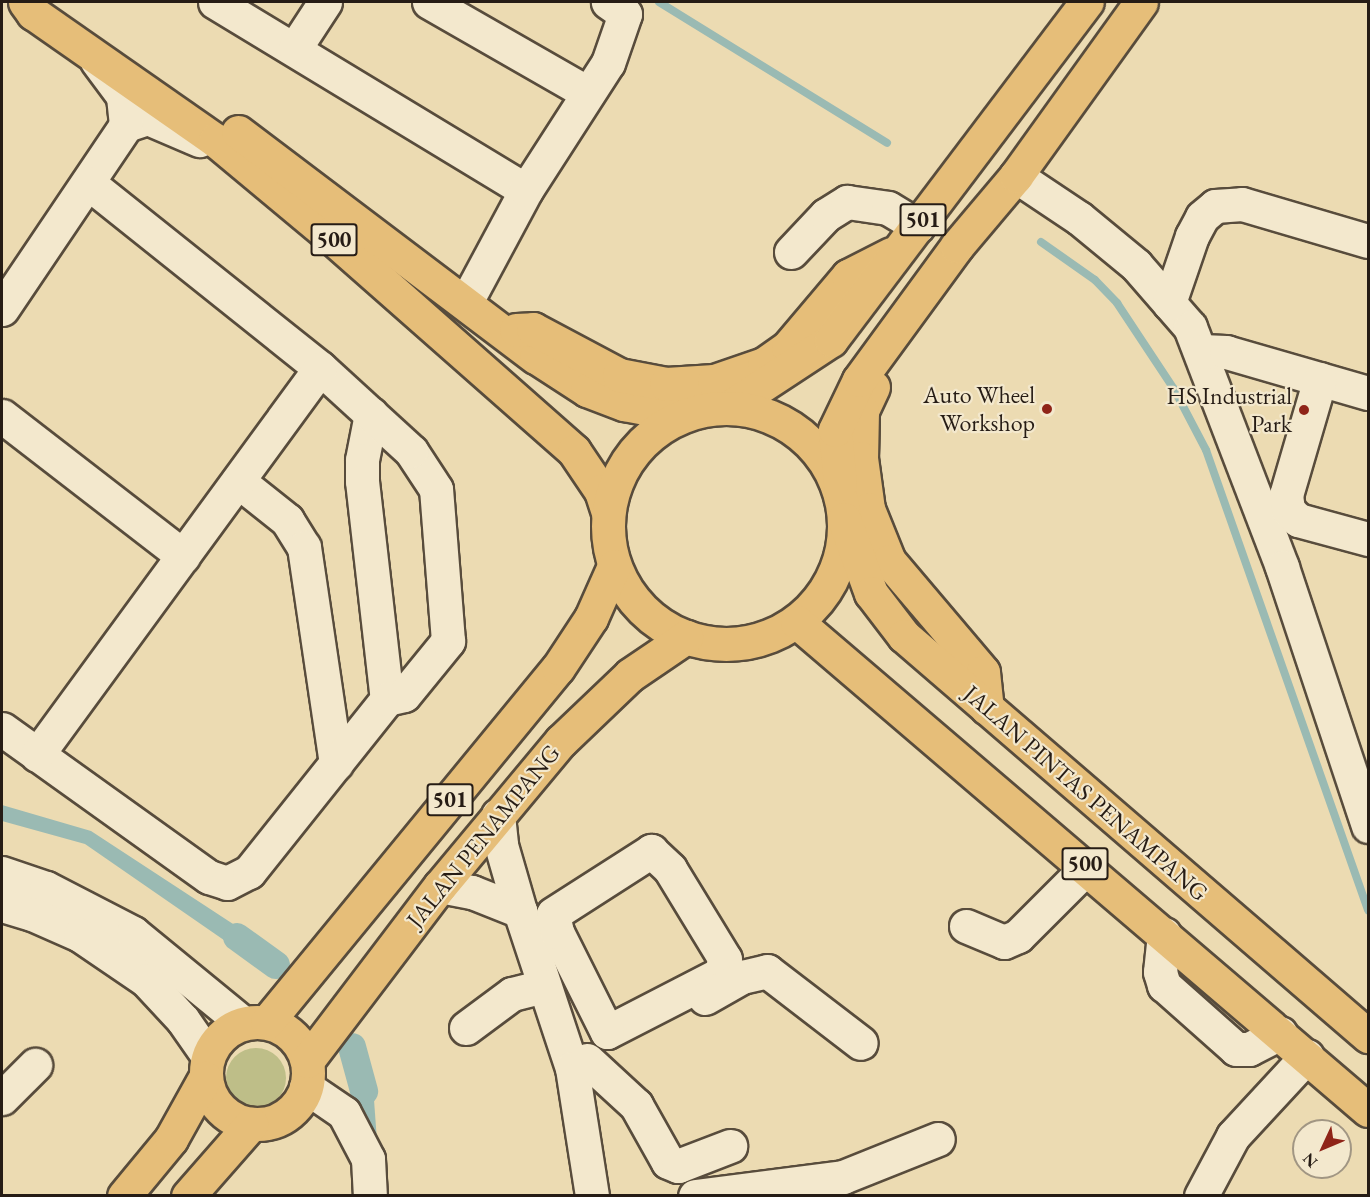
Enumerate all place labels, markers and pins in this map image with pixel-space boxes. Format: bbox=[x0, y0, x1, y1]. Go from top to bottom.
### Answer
place label: Auto Wheel Workshop bbox=[923, 381, 1035, 437]
place label: HS Industrial Park bbox=[1166, 382, 1292, 438]
marker: Auto Wheel Workshop bbox=[1040, 402, 1054, 416]
marker: HS Industrial Park bbox=[1297, 403, 1311, 417]

